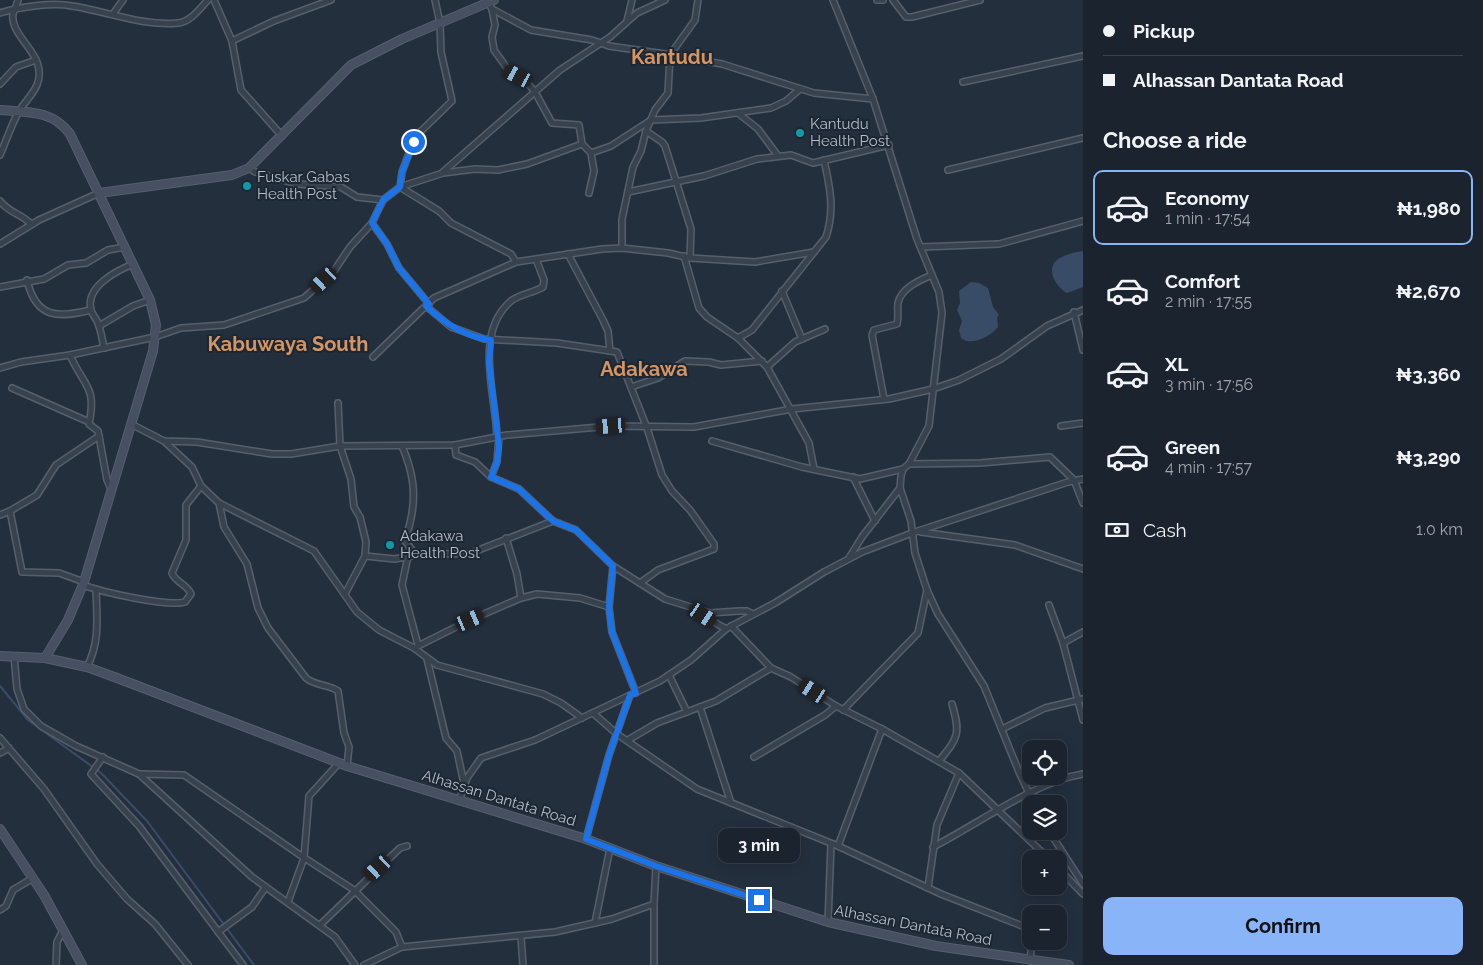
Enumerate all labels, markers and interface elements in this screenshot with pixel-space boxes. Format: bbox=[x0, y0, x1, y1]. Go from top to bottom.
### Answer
text: Pickup bbox=[1133, 20, 1195, 42]
district label: Kantudu bbox=[631, 45, 713, 69]
car bbox=[501, 62, 534, 90]
text: Alhassan Dantata Road bbox=[1133, 69, 1344, 91]
place label: Kantudu Health Post bbox=[810, 115, 890, 150]
marker: Kantudu Health Post bbox=[794, 127, 806, 139]
text: Choose a ride bbox=[1103, 127, 1247, 153]
route start bbox=[403, 131, 425, 153]
place label: Fuskar Gabas Health Post bbox=[257, 168, 350, 203]
marker: Fuskar Gabas Health Post bbox=[241, 180, 253, 192]
icon: car bbox=[1105, 185, 1150, 230]
text: Economy bbox=[1165, 187, 1249, 209]
text: ₦1,980 bbox=[1397, 197, 1461, 219]
text: 1 min · 17:54 bbox=[1165, 209, 1250, 228]
car bbox=[307, 264, 340, 296]
icon: car bbox=[1105, 268, 1150, 313]
text: Comfort bbox=[1165, 270, 1240, 292]
text: ₦2,670 bbox=[1396, 280, 1461, 302]
text: 2 min · 17:55 bbox=[1165, 292, 1252, 311]
district label: Kabuwaya South bbox=[208, 332, 368, 356]
icon: car bbox=[1105, 351, 1150, 396]
text: XL bbox=[1165, 353, 1188, 375]
district label: Adakawa bbox=[600, 357, 688, 381]
text: ₦3,360 bbox=[1396, 363, 1461, 385]
text: 3 min · 17:56 bbox=[1165, 375, 1253, 394]
car bbox=[595, 417, 626, 435]
icon: car bbox=[1105, 434, 1150, 479]
text: Green bbox=[1165, 436, 1220, 458]
text: ₦3,290 bbox=[1396, 446, 1461, 468]
text: 4 min · 17:57 bbox=[1165, 458, 1252, 477]
icon: cash bbox=[1103, 516, 1131, 544]
text: Cash bbox=[1143, 519, 1187, 541]
text: 1.0 km bbox=[1416, 520, 1463, 539]
place label: Adakawa Health Post bbox=[400, 527, 480, 562]
marker: Adakawa Health Post bbox=[384, 539, 396, 551]
car bbox=[686, 600, 719, 630]
car bbox=[453, 607, 486, 633]
car bbox=[796, 677, 829, 705]
map controls bbox=[1022, 740, 1067, 950]
button: locate bbox=[1022, 740, 1067, 785]
street label: Alhassan Dantata Road bbox=[420, 766, 578, 830]
button: layers bbox=[1022, 795, 1067, 840]
callout: 3 min bbox=[718, 828, 800, 862]
text: 3 min bbox=[738, 836, 780, 855]
button: + bbox=[1022, 850, 1067, 895]
car bbox=[361, 852, 394, 884]
route end bbox=[748, 889, 770, 911]
button: Confirm bbox=[1103, 897, 1463, 955]
street label: Alhassan Dantata Road bbox=[833, 901, 993, 949]
button: − bbox=[1022, 905, 1067, 950]

